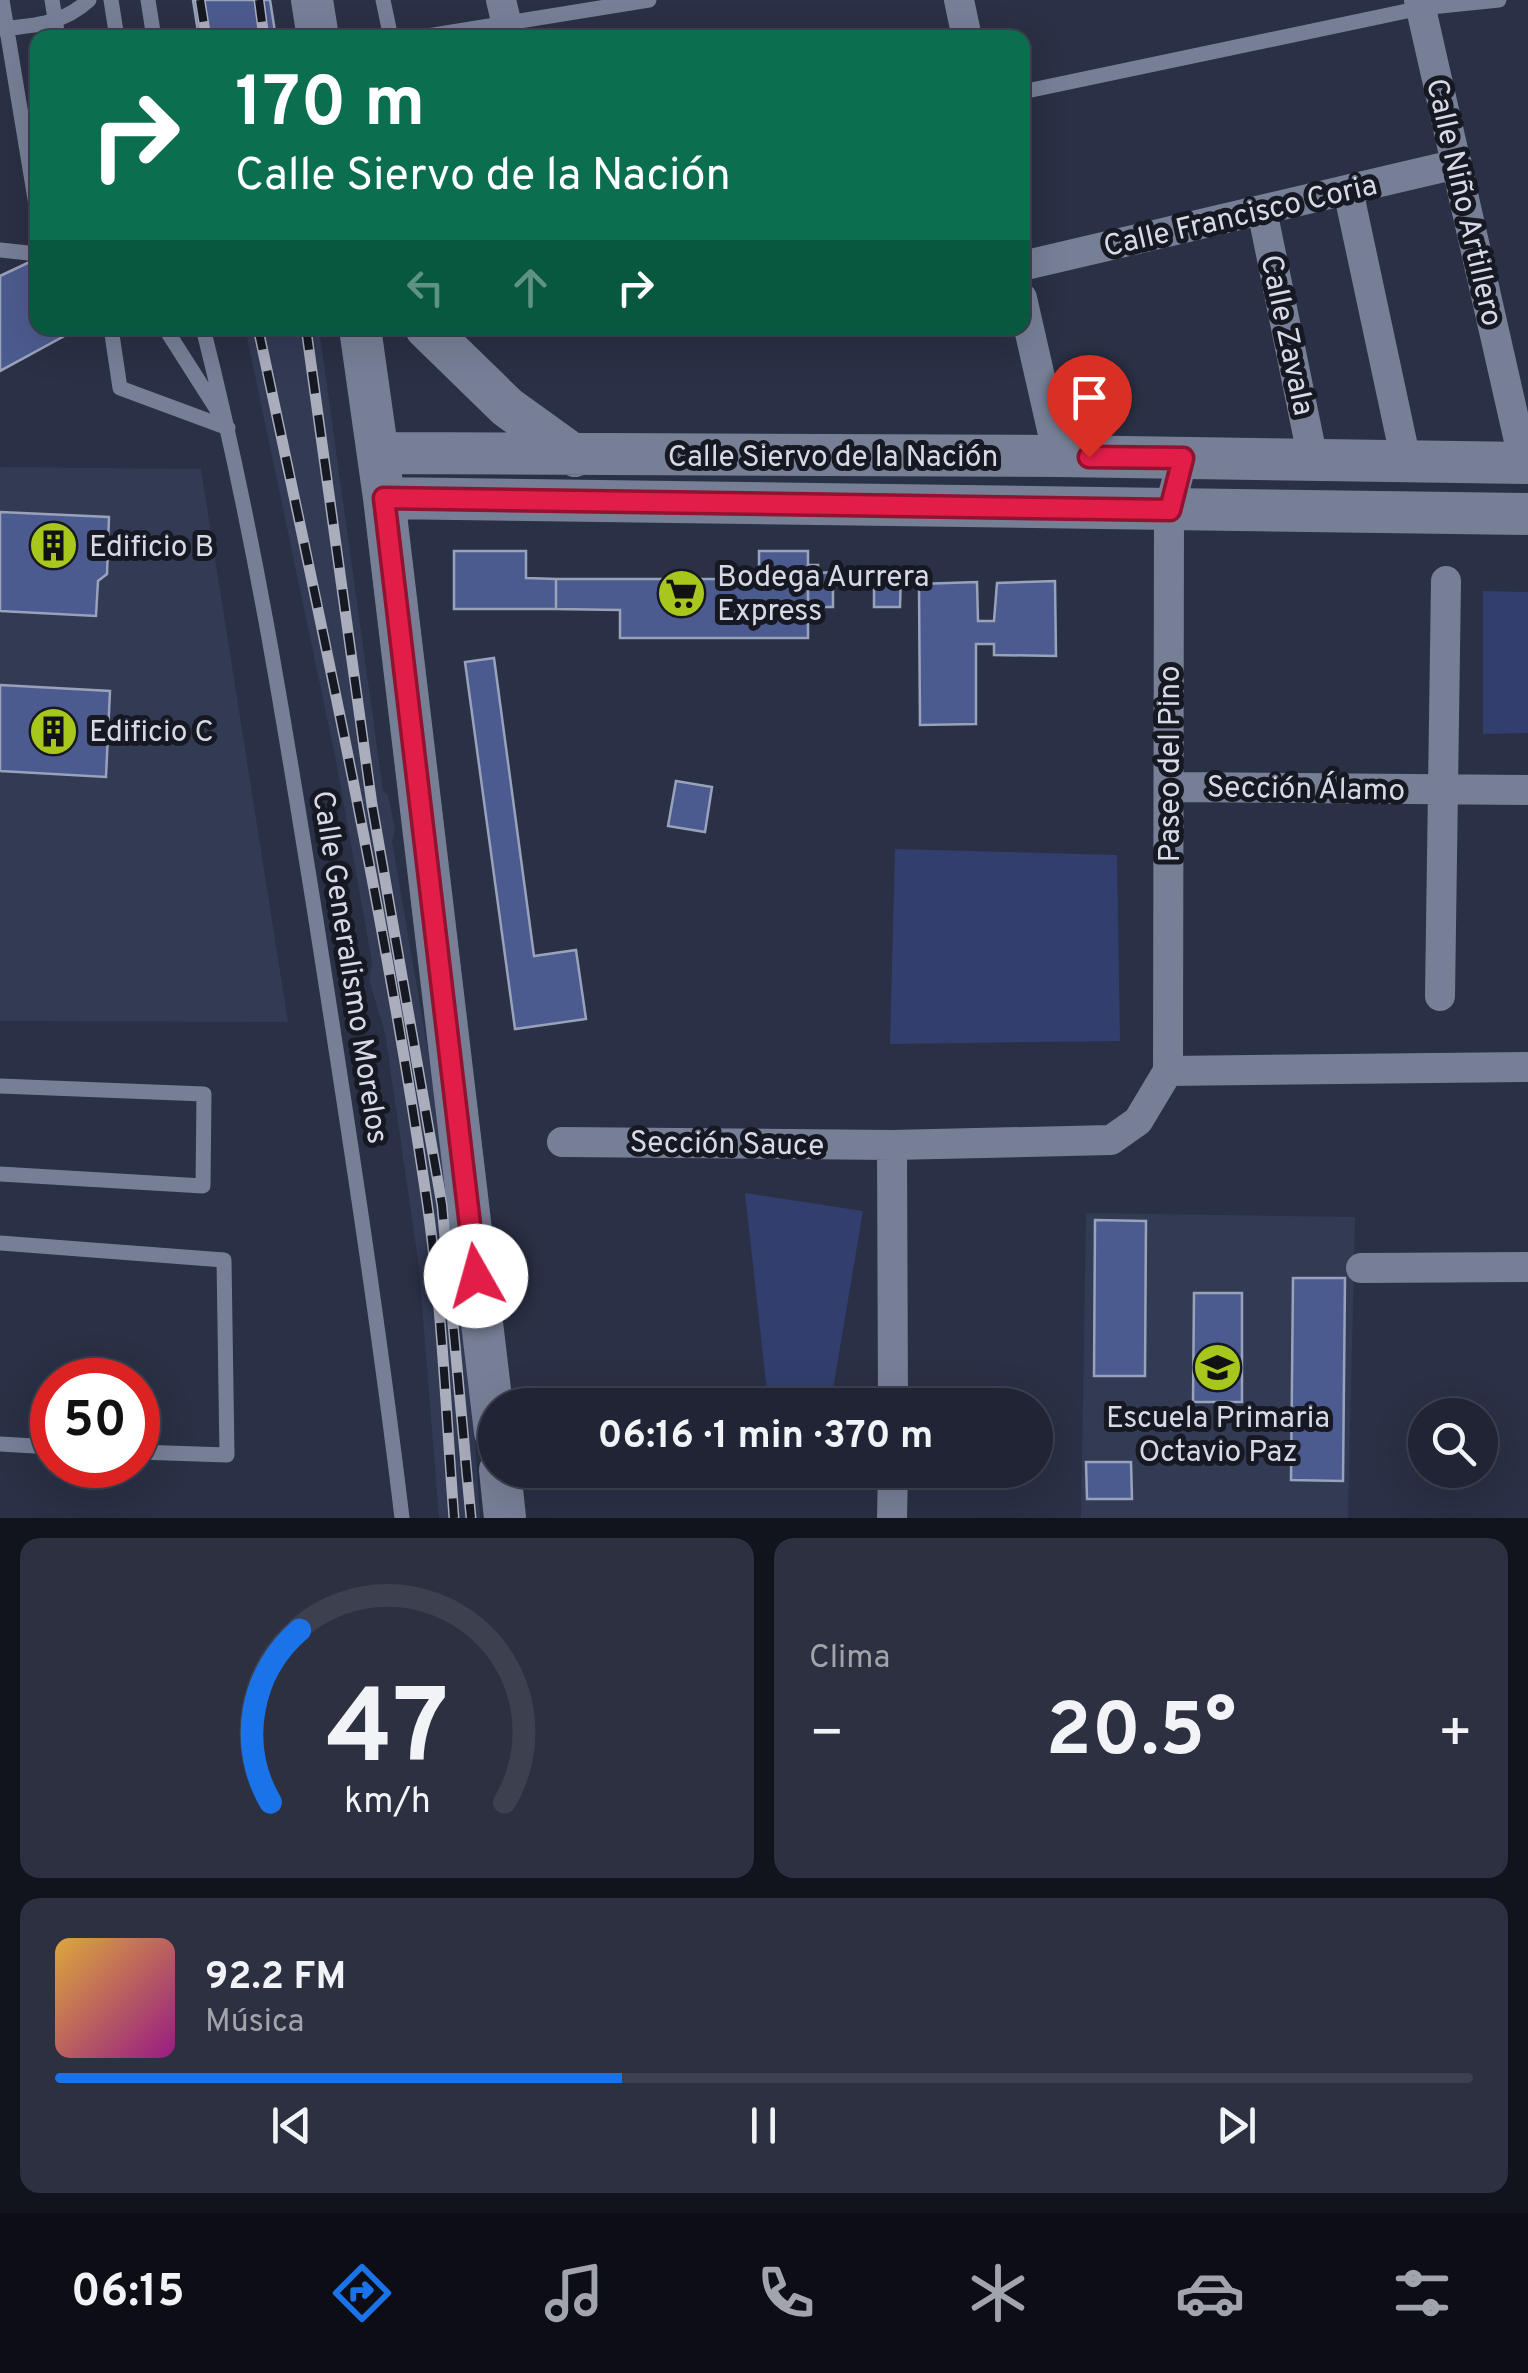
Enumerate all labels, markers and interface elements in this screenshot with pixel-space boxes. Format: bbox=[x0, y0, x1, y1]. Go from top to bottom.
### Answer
text: 170 m bbox=[235, 62, 425, 151]
icon: right bbox=[70, 70, 200, 200]
street label: Calle Niño Artillero bbox=[1416, 75, 1509, 330]
text: Calle Siervo de la Nación bbox=[235, 149, 731, 206]
street label: Calle Francisco Coria bbox=[1100, 168, 1381, 267]
street label: Calle Zavala bbox=[1250, 252, 1321, 419]
icon: left bbox=[398, 260, 453, 315]
icon: ahead bbox=[503, 260, 558, 315]
icon: right bbox=[608, 260, 663, 315]
pin bbox=[1047, 355, 1132, 458]
icon: arrive bbox=[1062, 370, 1117, 425]
street label: Calle Siervo de la Nación bbox=[668, 440, 998, 477]
building icon: Edificio B bbox=[28, 520, 80, 572]
place label: Edificio B bbox=[89, 530, 214, 567]
place label: Bodega Aurrera Express bbox=[717, 560, 930, 631]
supermarket icon: Bodega Aurrera Express bbox=[656, 567, 708, 619]
street label: Paseo del Pino bbox=[1153, 666, 1190, 862]
building icon: Edificio C bbox=[28, 705, 80, 757]
place label: Edificio C bbox=[89, 715, 214, 752]
street label: Sección Álamo bbox=[1206, 768, 1406, 811]
street label: Calle Generalismo Morelos bbox=[302, 788, 395, 1147]
street label: Sección Sauce bbox=[629, 1125, 825, 1166]
position arrow bbox=[424, 1224, 528, 1328]
school or university icon: Escuela Primaria Octavio Paz bbox=[1192, 1342, 1244, 1394]
speed limit sign: 50 bbox=[30, 1358, 160, 1488]
map controls bbox=[1408, 1398, 1498, 1488]
button: search bbox=[1408, 1398, 1498, 1488]
place label: Escuela Primaria Octavio Paz bbox=[1106, 1401, 1330, 1472]
text: 06:16 · 1 min · 370 m bbox=[598, 1413, 933, 1462]
text: Clima bbox=[809, 1639, 890, 1679]
text: 47 bbox=[326, 1668, 448, 1800]
text: 20.5° bbox=[1046, 1687, 1236, 1782]
text: − bbox=[809, 1701, 844, 1771]
text: + bbox=[1438, 1701, 1473, 1771]
text: km/h bbox=[344, 1780, 430, 1826]
text: 92.2 FM bbox=[205, 1954, 346, 2003]
text: Música bbox=[205, 2003, 304, 2043]
icon: previous bbox=[264, 2098, 319, 2153]
icon: pause bbox=[736, 2098, 791, 2153]
icon: next bbox=[1209, 2098, 1264, 2153]
icon: directions bbox=[327, 2258, 397, 2328]
icon: music bbox=[539, 2258, 609, 2328]
icon: phone bbox=[751, 2258, 821, 2328]
icon: climate bbox=[963, 2258, 1033, 2328]
icon: car bbox=[1175, 2258, 1245, 2328]
icon: filters bbox=[1387, 2258, 1457, 2328]
text: 06:15 bbox=[71, 2265, 185, 2322]

